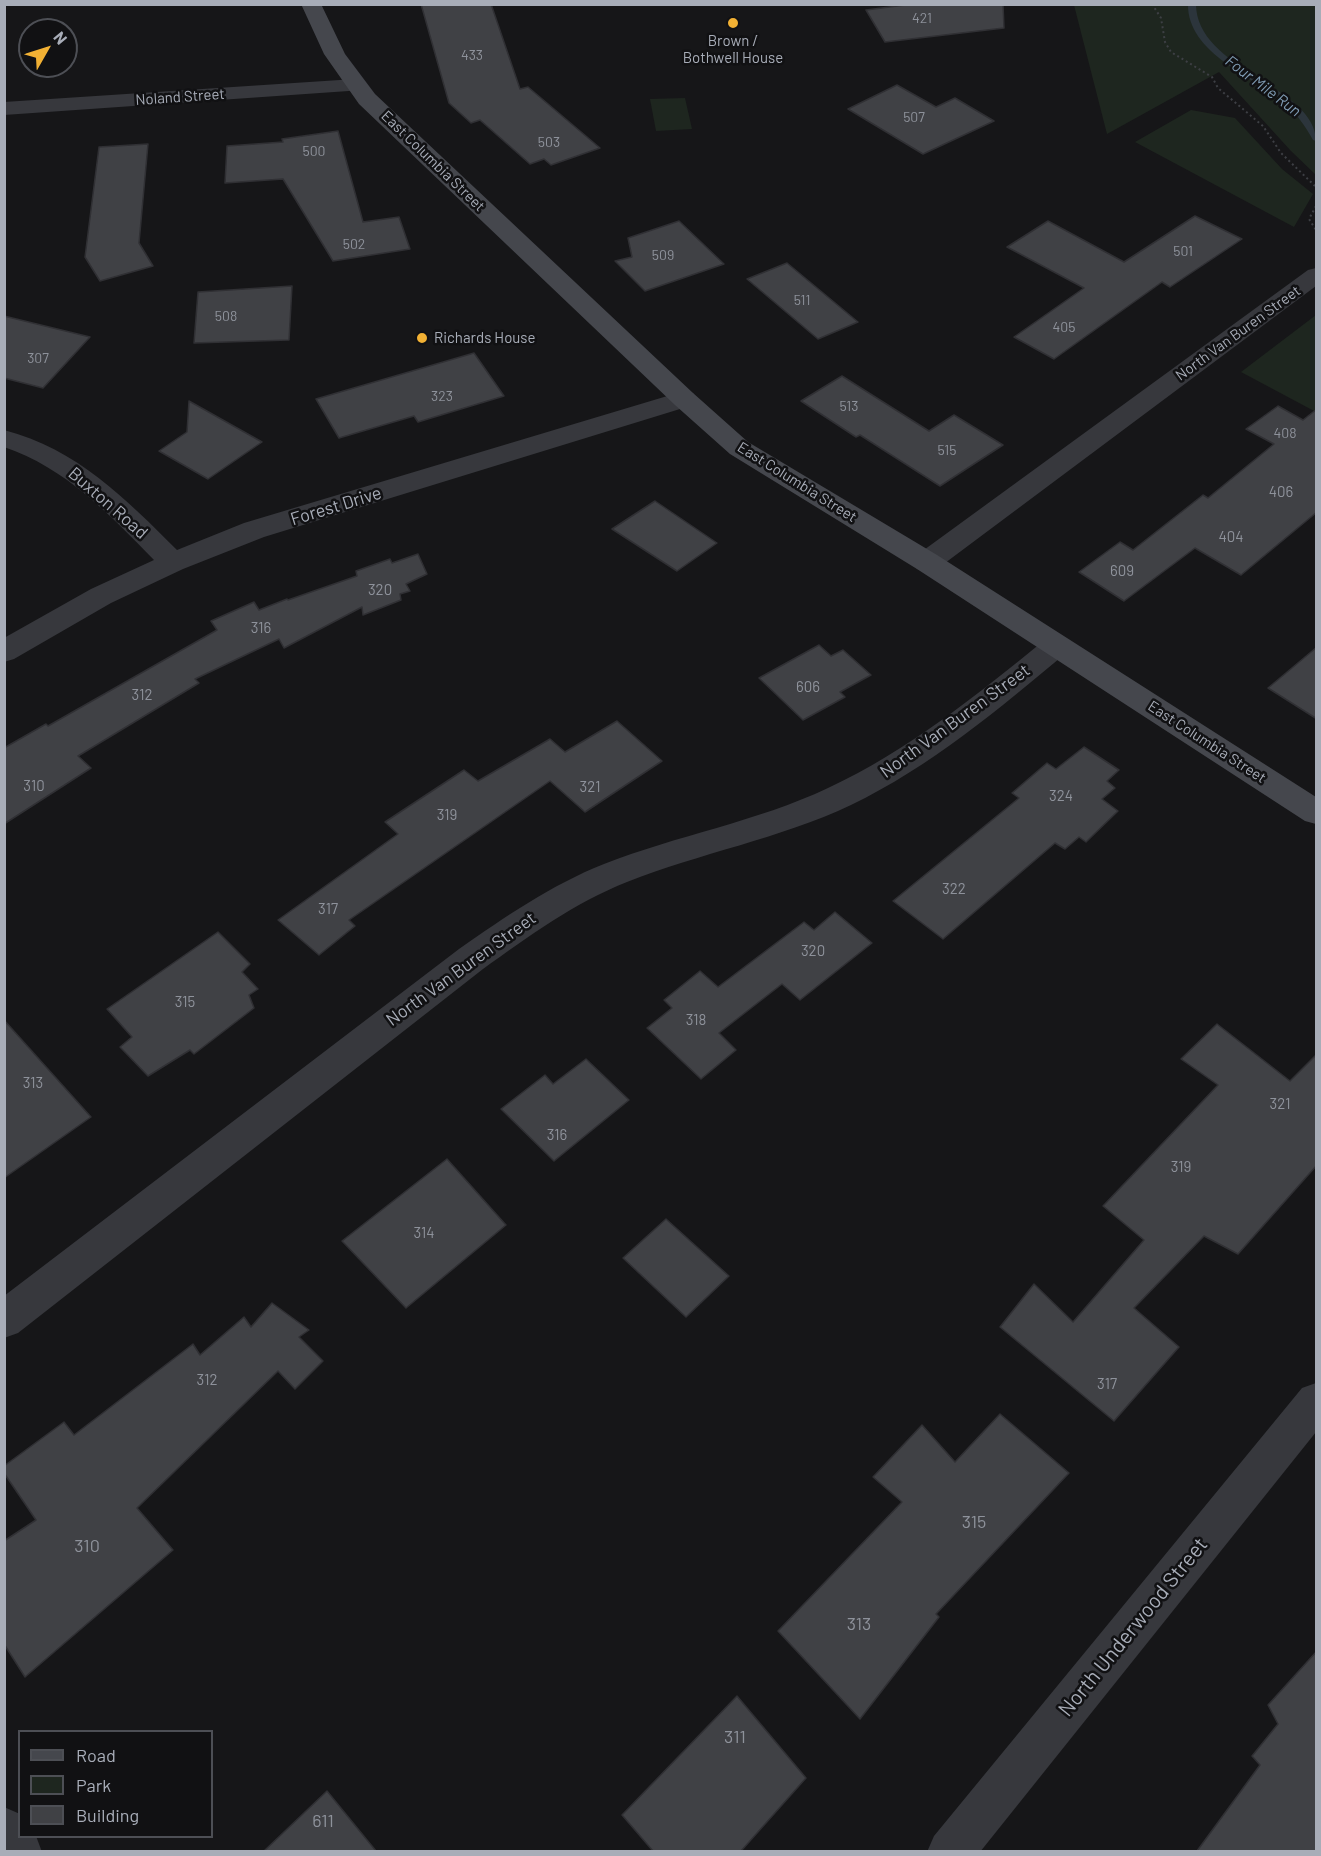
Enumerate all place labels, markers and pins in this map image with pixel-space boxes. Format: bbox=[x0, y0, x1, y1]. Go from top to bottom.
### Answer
marker: Brown / Bothwell House bbox=[726, 16, 740, 30]
place label: Brown / Bothwell House bbox=[683, 32, 783, 67]
place label: Richards House bbox=[434, 329, 536, 347]
marker: Richards House bbox=[415, 331, 429, 345]

